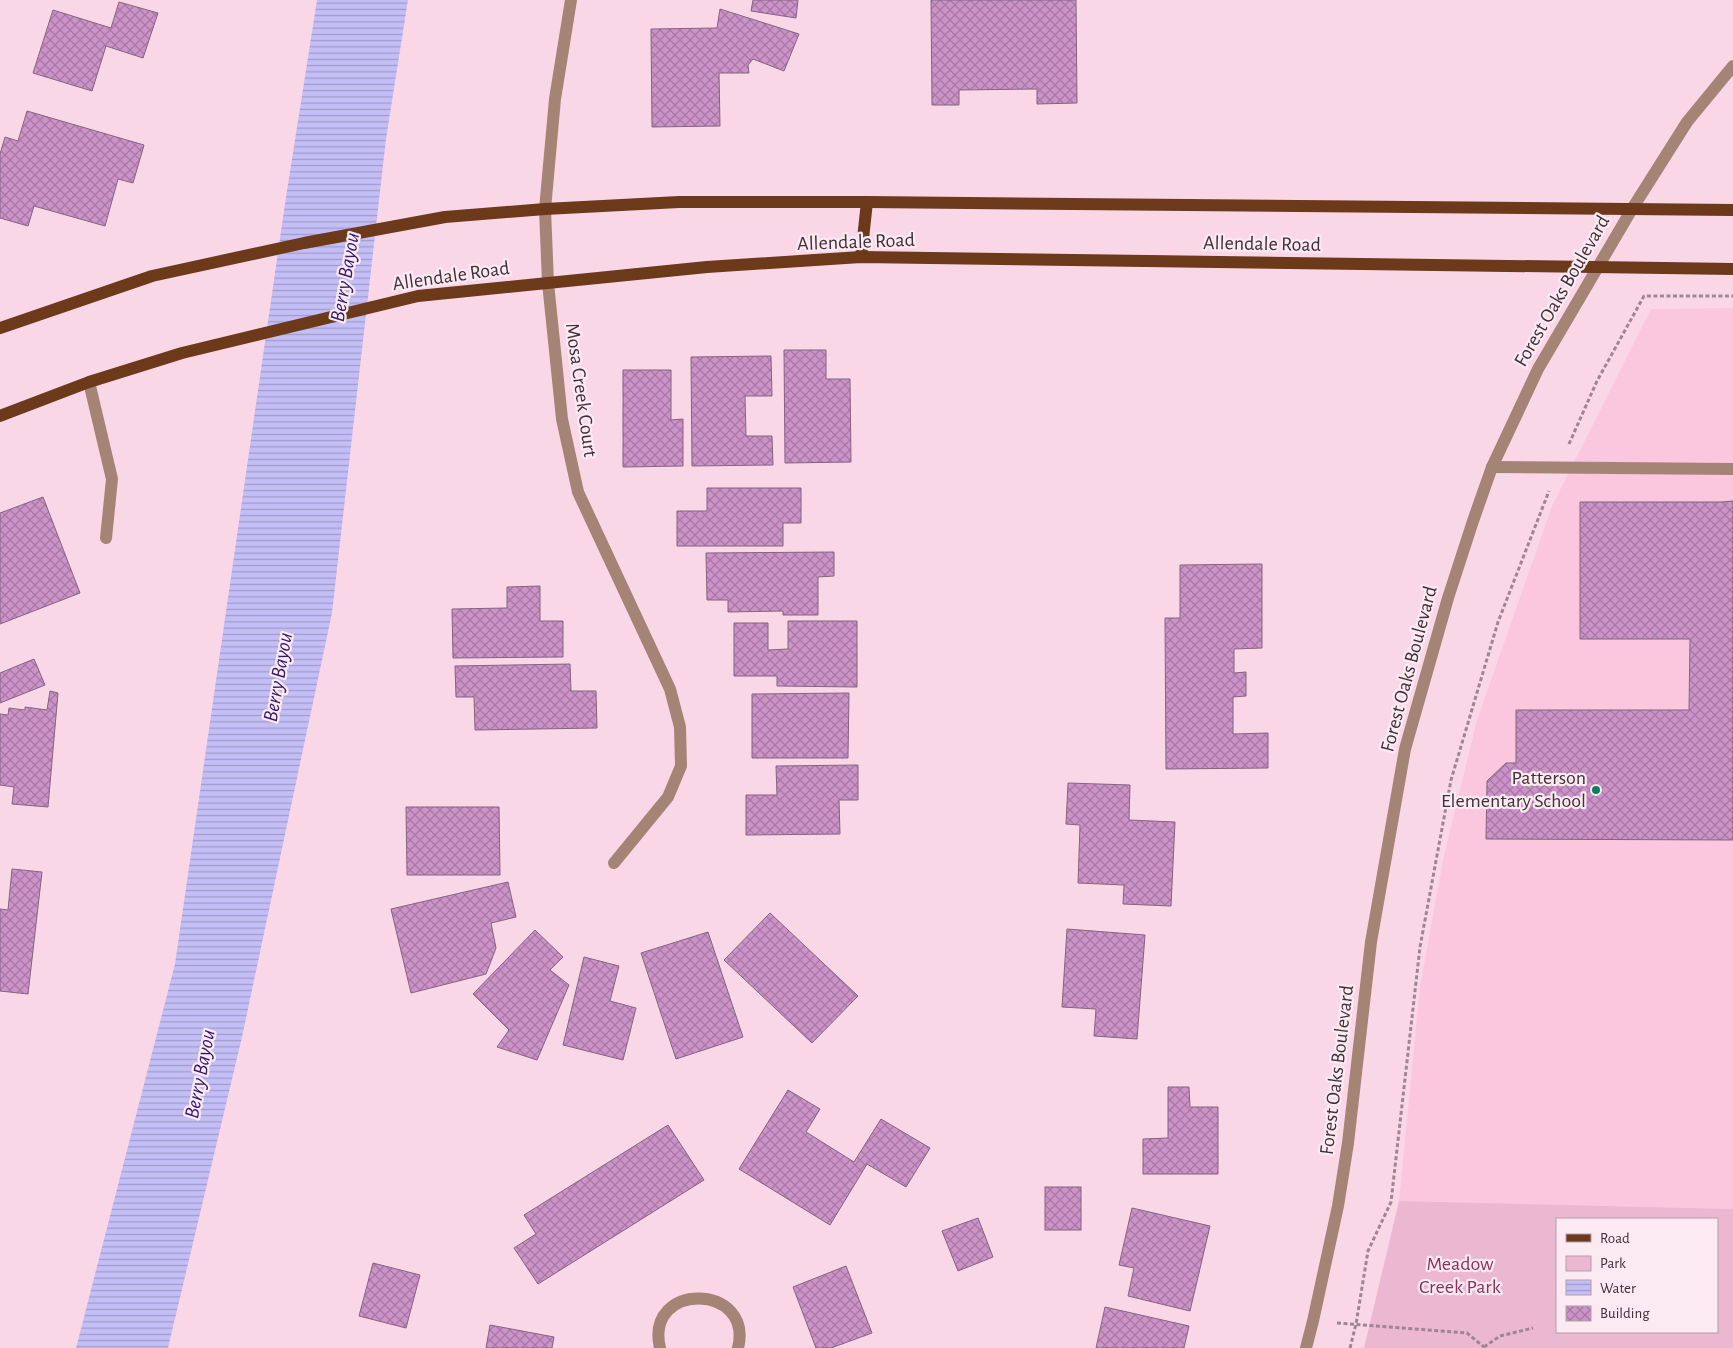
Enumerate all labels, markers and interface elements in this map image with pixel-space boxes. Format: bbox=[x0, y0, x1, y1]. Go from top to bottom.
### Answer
street label: Forest Oaks Boulevard bbox=[1511, 212, 1613, 370]
street label: Allendale Road bbox=[797, 230, 915, 254]
water label: Berry Bayou bbox=[327, 231, 363, 323]
street label: Allendale Road bbox=[1203, 233, 1321, 255]
street label: Allendale Road bbox=[391, 258, 511, 294]
street label: Mosa Creek Court bbox=[562, 322, 600, 459]
street label: Forest Oaks Boulevard bbox=[1377, 584, 1441, 754]
water label: Berry Bayou bbox=[260, 631, 296, 723]
place label: Patterson Elementary School bbox=[1441, 768, 1586, 811]
marker: Patterson Elementary School bbox=[1590, 784, 1602, 796]
street label: Forest Oaks Boulevard bbox=[1317, 984, 1357, 1156]
water label: Berry Bayou bbox=[181, 1028, 219, 1120]
legend bbox=[1556, 1218, 1718, 1333]
text: Road bbox=[1600, 1231, 1630, 1246]
park label: Meadow Creek Park bbox=[1419, 1254, 1501, 1297]
text: Park bbox=[1600, 1256, 1626, 1271]
text: Water bbox=[1600, 1281, 1636, 1296]
text: Building bbox=[1600, 1306, 1650, 1321]

